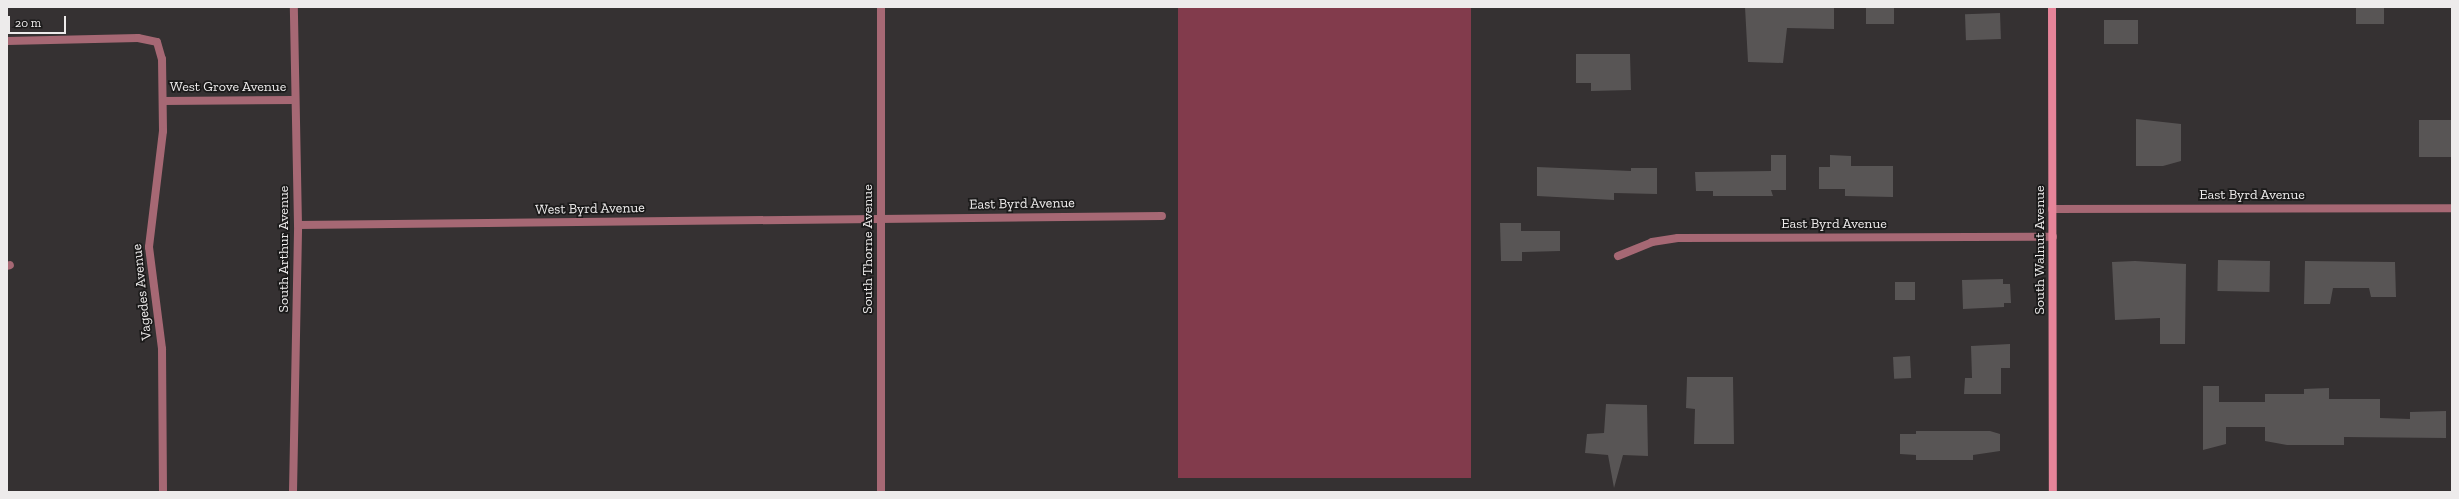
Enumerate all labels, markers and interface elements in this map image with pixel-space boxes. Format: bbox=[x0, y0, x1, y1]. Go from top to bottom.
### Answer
scale bar bbox=[10, 8, 68, 34]
text: 20 m bbox=[15, 16, 41, 30]
street label: West Grove Avenue bbox=[169, 79, 287, 95]
street label: South Thorne Avenue bbox=[860, 184, 876, 314]
street label: South Arthur Avenue bbox=[276, 185, 292, 313]
street label: South Walnut Avenue bbox=[2032, 185, 2048, 315]
street label: East Byrd Avenue bbox=[2199, 187, 2305, 203]
street label: East Byrd Avenue bbox=[969, 195, 1075, 213]
street label: West Byrd Avenue bbox=[535, 200, 645, 218]
street label: East Byrd Avenue bbox=[1781, 216, 1887, 232]
street label: Vagedes Avenue bbox=[129, 243, 155, 341]

